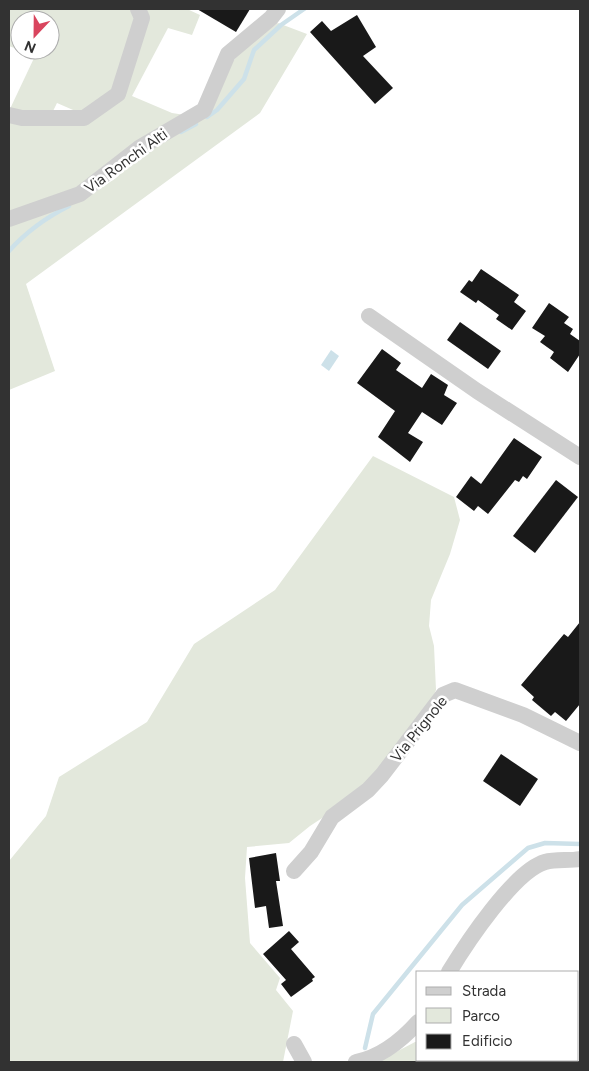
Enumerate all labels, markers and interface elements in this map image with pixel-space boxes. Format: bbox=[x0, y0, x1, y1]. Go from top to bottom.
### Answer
north arrow bbox=[10, 10, 60, 60]
text: N bbox=[22, 37, 39, 56]
street label: Via Ronchi Alti bbox=[81, 125, 171, 197]
street label: Via Prignole bbox=[387, 692, 451, 766]
legend bbox=[416, 971, 579, 1061]
text: Strada bbox=[462, 982, 506, 1000]
text: Parco bbox=[462, 1007, 500, 1025]
text: Edificio bbox=[462, 1032, 513, 1050]

